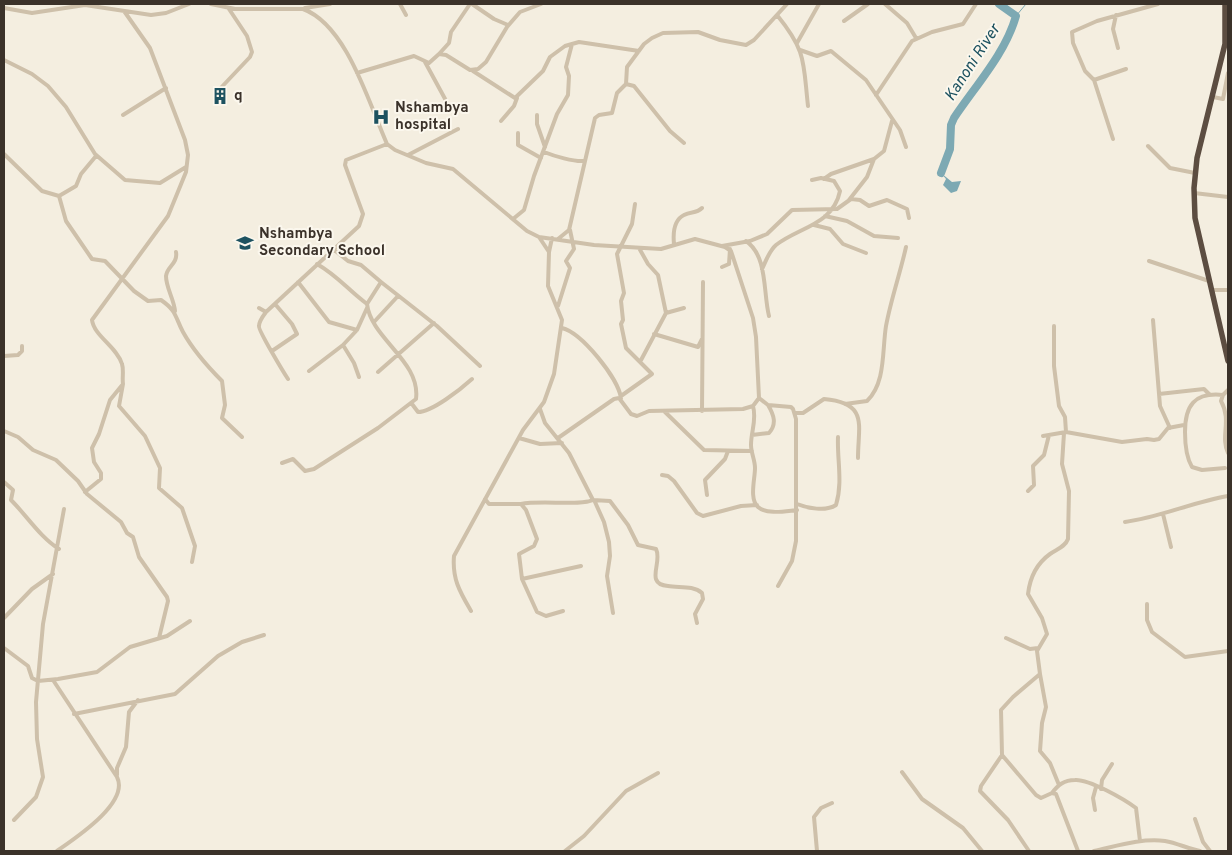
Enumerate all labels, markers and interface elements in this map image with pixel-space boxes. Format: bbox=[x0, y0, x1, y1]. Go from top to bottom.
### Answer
water label: Kanoni River bbox=[941, 19, 1006, 105]
building icon: q bbox=[210, 86, 230, 106]
place label: q bbox=[234, 87, 243, 106]
place label: Nshambya hospital bbox=[395, 99, 469, 135]
hospital icon: Nshambya hospital bbox=[371, 107, 391, 127]
place label: Nshambya Secondary School bbox=[259, 225, 385, 261]
school or university icon: Nshambya Secondary School bbox=[235, 233, 255, 253]

